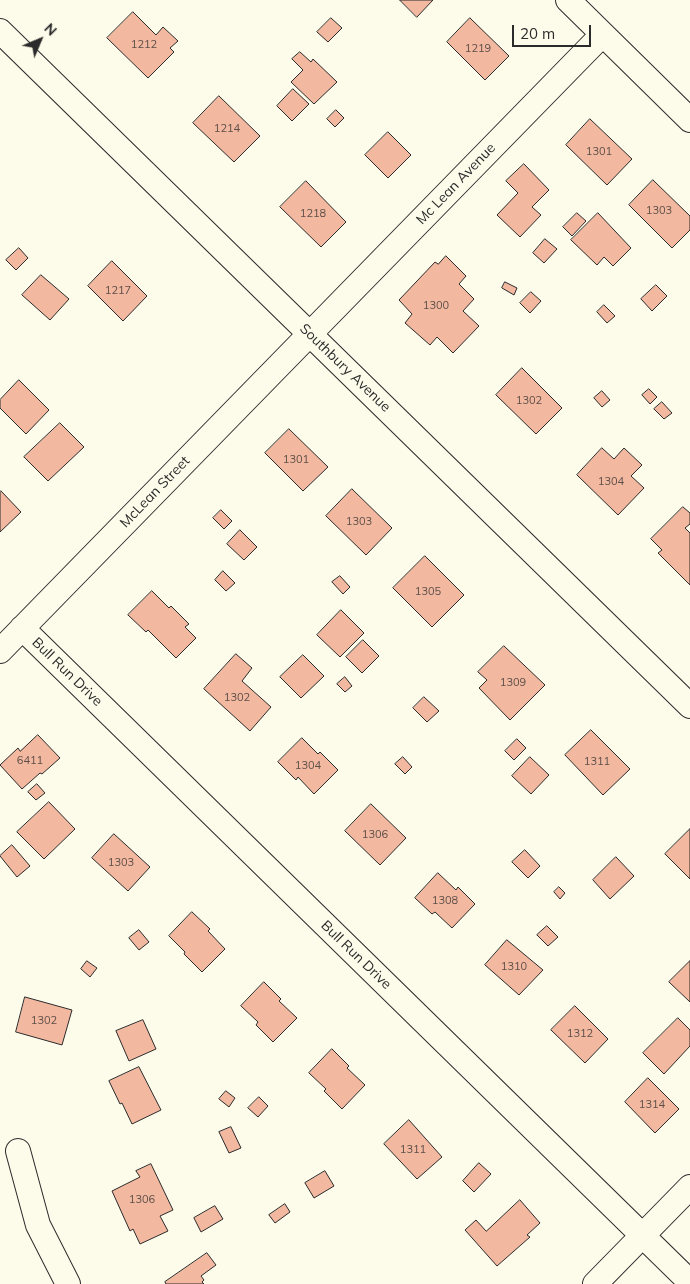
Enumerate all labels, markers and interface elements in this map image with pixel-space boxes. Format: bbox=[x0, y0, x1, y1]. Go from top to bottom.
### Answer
north arrow bbox=[15, 15, 65, 65]
scale bar bbox=[515, 15, 594, 47]
text: N bbox=[40, 19, 61, 39]
text: 20 m bbox=[520, 24, 555, 43]
house number: 1212 bbox=[131, 38, 157, 52]
house number: 1219 bbox=[465, 42, 491, 56]
house number: 1214 bbox=[214, 122, 240, 136]
street label: Mc Lean Avenue bbox=[413, 140, 499, 228]
house number: 1301 bbox=[586, 145, 612, 159]
house number: 1303 bbox=[646, 204, 672, 218]
house number: 1218 bbox=[300, 207, 326, 221]
house number: 1217 bbox=[105, 284, 131, 298]
house number: 1300 bbox=[423, 299, 449, 313]
street label: Southbury Avenue bbox=[296, 320, 394, 416]
house number: 1302 bbox=[516, 394, 542, 408]
street label: McLean Street bbox=[117, 453, 193, 531]
house number: 1301 bbox=[283, 453, 309, 467]
house number: 1304 bbox=[598, 475, 624, 489]
house number: 1303 bbox=[346, 515, 372, 529]
house number: 1305 bbox=[415, 585, 441, 599]
street label: Bull Run Drive bbox=[28, 634, 106, 710]
house number: 1309 bbox=[500, 676, 526, 690]
house number: 1302 bbox=[224, 691, 250, 705]
house number: 6411 bbox=[17, 754, 43, 768]
house number: 1311 bbox=[584, 755, 610, 769]
house number: 1304 bbox=[295, 759, 321, 773]
house number: 1306 bbox=[362, 828, 388, 842]
house number: 1303 bbox=[108, 856, 134, 870]
house number: 1308 bbox=[432, 894, 458, 908]
street label: Bull Run Drive bbox=[317, 917, 395, 993]
house number: 1310 bbox=[501, 960, 527, 974]
house number: 1302 bbox=[31, 1014, 57, 1028]
house number: 1312 bbox=[567, 1027, 593, 1041]
house number: 1314 bbox=[639, 1098, 665, 1112]
house number: 1311 bbox=[400, 1143, 426, 1157]
house number: 1306 bbox=[129, 1193, 155, 1207]

